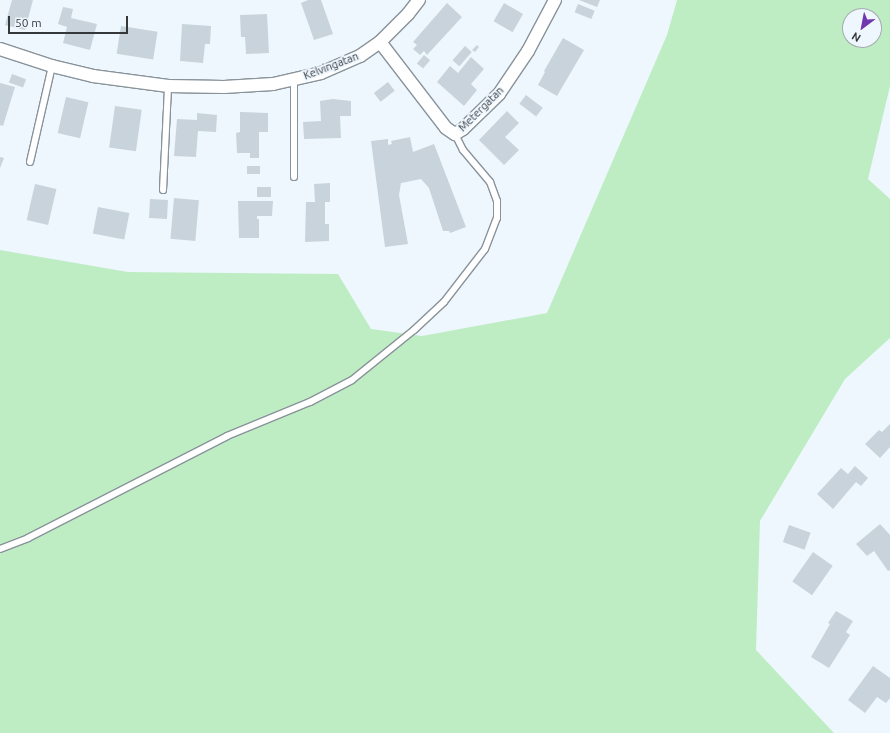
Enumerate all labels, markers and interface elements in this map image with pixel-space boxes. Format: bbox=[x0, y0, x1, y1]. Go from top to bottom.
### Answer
scale bar bbox=[10, 8, 130, 34]
north arrow bbox=[842, 8, 882, 48]
text: 50 m bbox=[15, 16, 42, 29]
text: N bbox=[850, 30, 863, 45]
street label: Kelvingatan bbox=[302, 49, 360, 83]
street label: Metergatan bbox=[456, 84, 506, 134]

